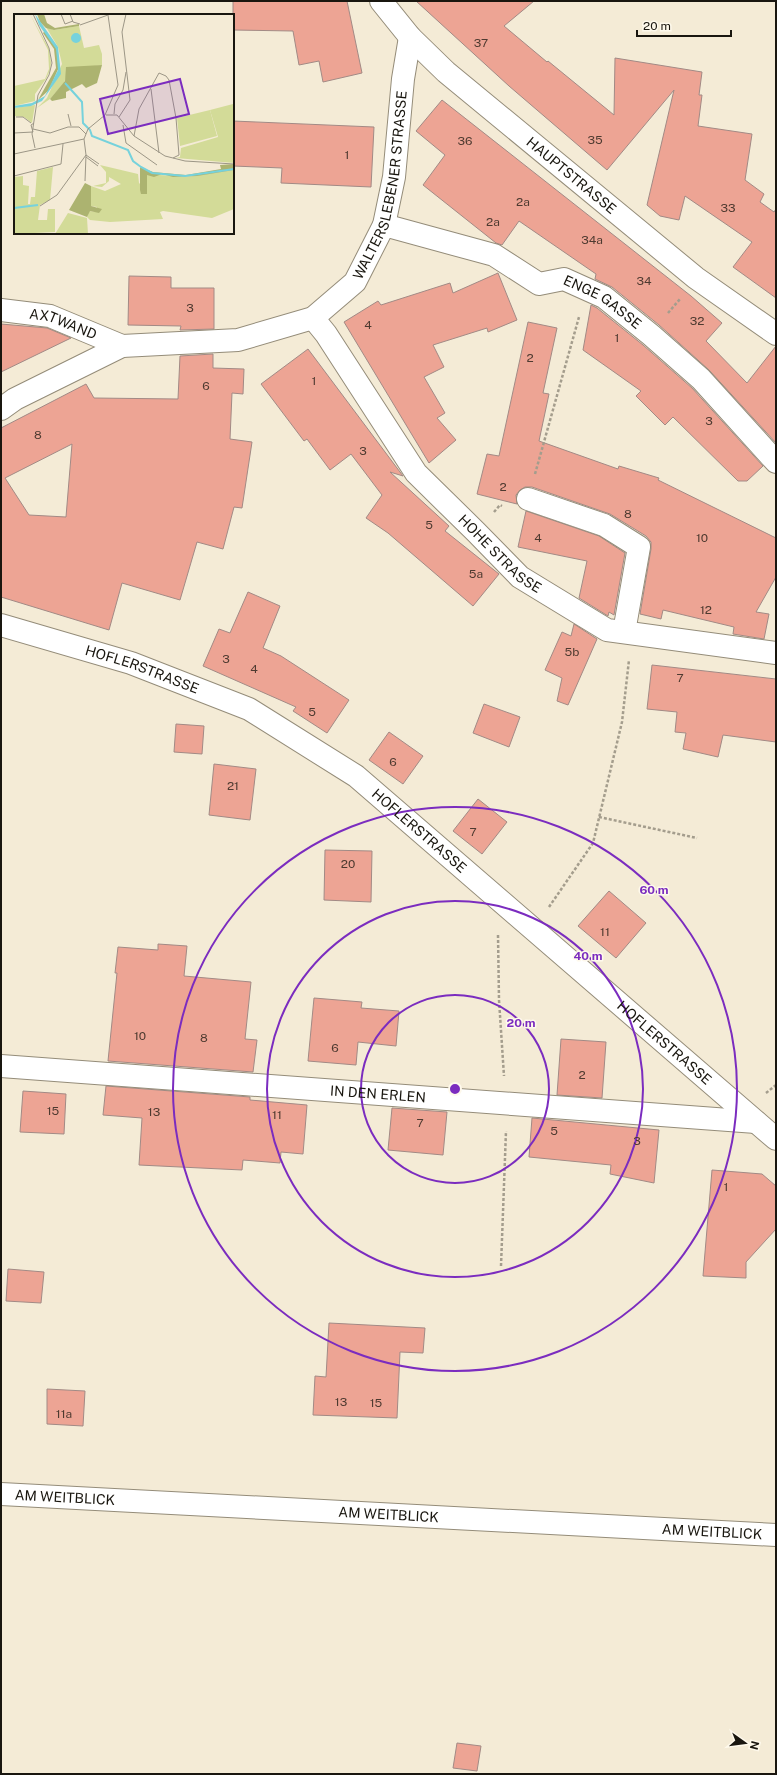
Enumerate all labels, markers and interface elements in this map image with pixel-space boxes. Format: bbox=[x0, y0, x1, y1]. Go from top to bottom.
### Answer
scale bar bbox=[637, 12, 731, 38]
inset map bbox=[14, 14, 234, 234]
text: 20 m bbox=[643, 19, 671, 33]
house number: 37 bbox=[474, 36, 488, 50]
street label: WALTERSLEBENER STRASSE bbox=[350, 90, 410, 282]
house number: 35 bbox=[587, 133, 603, 147]
house number: 36 bbox=[458, 134, 472, 148]
street label: HAUPTSTRASSE bbox=[523, 134, 620, 217]
house number: 1 bbox=[345, 148, 349, 162]
house number: 2a bbox=[516, 195, 530, 209]
house number: 33 bbox=[720, 201, 736, 215]
house number: 2a bbox=[486, 215, 500, 229]
house number: 34a bbox=[581, 233, 603, 247]
street label: ENGE GASSE bbox=[561, 272, 645, 332]
house number: 34 bbox=[636, 274, 652, 288]
house number: 3 bbox=[186, 301, 194, 315]
street label: AXTWAND bbox=[28, 306, 99, 343]
house number: 32 bbox=[690, 314, 704, 328]
house number: 4 bbox=[364, 318, 372, 332]
house number: 1 bbox=[615, 331, 619, 345]
house number: 2 bbox=[526, 351, 534, 365]
house number: 1 bbox=[312, 374, 316, 388]
house number: 6 bbox=[202, 379, 210, 393]
house number: 3 bbox=[705, 414, 713, 428]
house number: 8 bbox=[34, 428, 42, 442]
house number: 3 bbox=[359, 444, 367, 458]
house number: 2 bbox=[499, 480, 507, 494]
house number: 8 bbox=[624, 507, 632, 521]
street label: HOHE STRASSE bbox=[455, 511, 544, 596]
house number: 5 bbox=[425, 518, 433, 532]
house number: 4 bbox=[534, 531, 542, 545]
house number: 10 bbox=[696, 531, 708, 545]
house number: 5a bbox=[469, 567, 483, 581]
house number: 12 bbox=[700, 603, 712, 617]
street label: HOFLERSTRASSE bbox=[83, 642, 201, 697]
house number: 5b bbox=[565, 645, 579, 659]
house number: 3 bbox=[222, 652, 230, 666]
house number: 4 bbox=[250, 662, 258, 676]
house number: 7 bbox=[676, 671, 684, 685]
house number: 5 bbox=[308, 705, 316, 719]
house number: 6 bbox=[389, 755, 397, 769]
house number: 21 bbox=[227, 779, 239, 793]
street label: HOFLERSTRASSE bbox=[369, 786, 470, 876]
house number: 7 bbox=[469, 825, 477, 839]
house number: 20 bbox=[341, 857, 355, 871]
text: 60 m bbox=[639, 883, 669, 897]
house number: 11 bbox=[600, 925, 610, 939]
text: 40 m bbox=[573, 949, 603, 963]
street label: HOFLERSTRASSE bbox=[614, 997, 715, 1088]
text: 20 m bbox=[507, 1016, 536, 1030]
house number: 10 bbox=[134, 1029, 146, 1043]
house number: 8 bbox=[200, 1031, 208, 1045]
house number: 6 bbox=[331, 1041, 339, 1055]
house number: 2 bbox=[578, 1068, 586, 1082]
street label: IN DEN ERLEN bbox=[329, 1082, 426, 1105]
centre of rings bbox=[448, 1082, 462, 1096]
house number: 15 bbox=[47, 1104, 60, 1118]
house number: 13 bbox=[148, 1105, 160, 1119]
house number: 11 bbox=[272, 1108, 282, 1122]
house number: 7 bbox=[416, 1116, 424, 1130]
house number: 5 bbox=[550, 1124, 558, 1138]
house number: 3 bbox=[633, 1134, 641, 1148]
house number: 1 bbox=[724, 1180, 728, 1194]
house number: 13 bbox=[335, 1395, 347, 1409]
house number: 15 bbox=[370, 1396, 383, 1410]
house number: 11a bbox=[56, 1407, 72, 1421]
street label: AM WEITBLICK bbox=[14, 1487, 116, 1508]
street label: AM WEITBLICK bbox=[338, 1504, 440, 1525]
street label: AM WEITBLICK bbox=[661, 1521, 763, 1542]
north arrow bbox=[725, 1723, 765, 1763]
text: N bbox=[748, 1740, 762, 1751]

